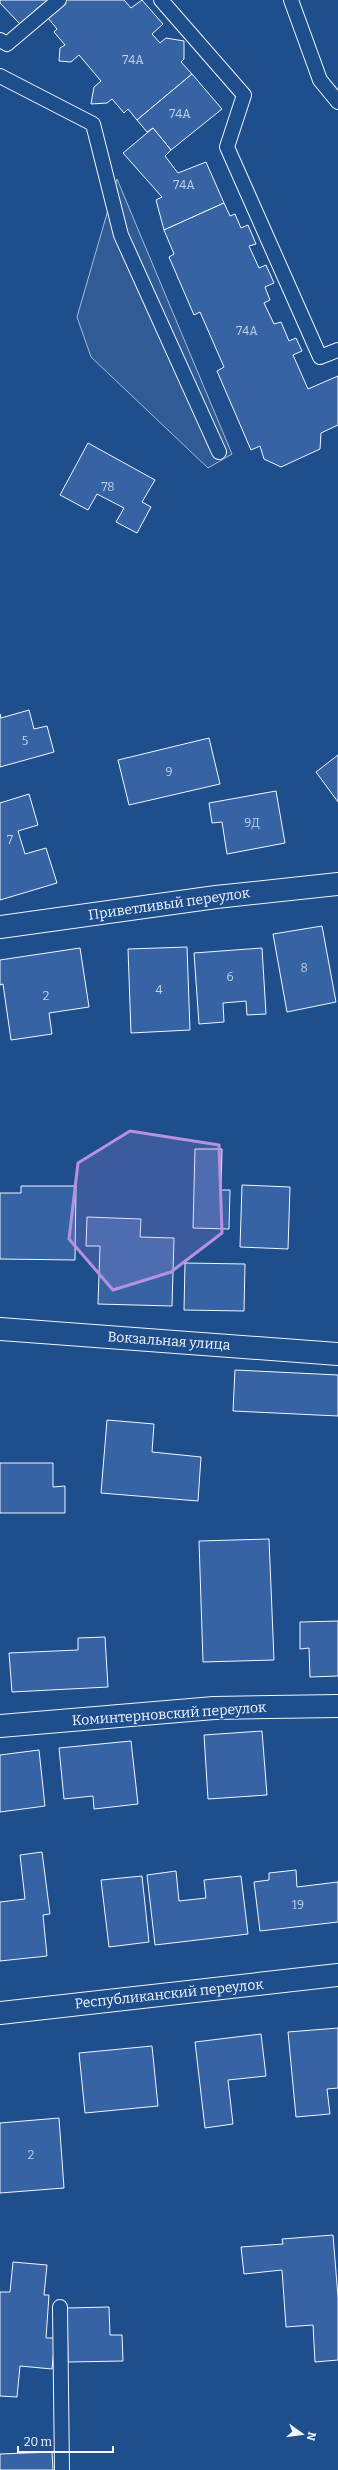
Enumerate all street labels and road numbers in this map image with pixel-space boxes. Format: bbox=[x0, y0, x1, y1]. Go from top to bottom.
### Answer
street label: Приветливый переулок bbox=[87, 884, 252, 924]
street label: Вокзальная улица bbox=[107, 1328, 231, 1354]
street label: Коминтерновский переулок bbox=[71, 1699, 267, 1729]
street label: Республиканский переулок bbox=[74, 1976, 265, 2012]

